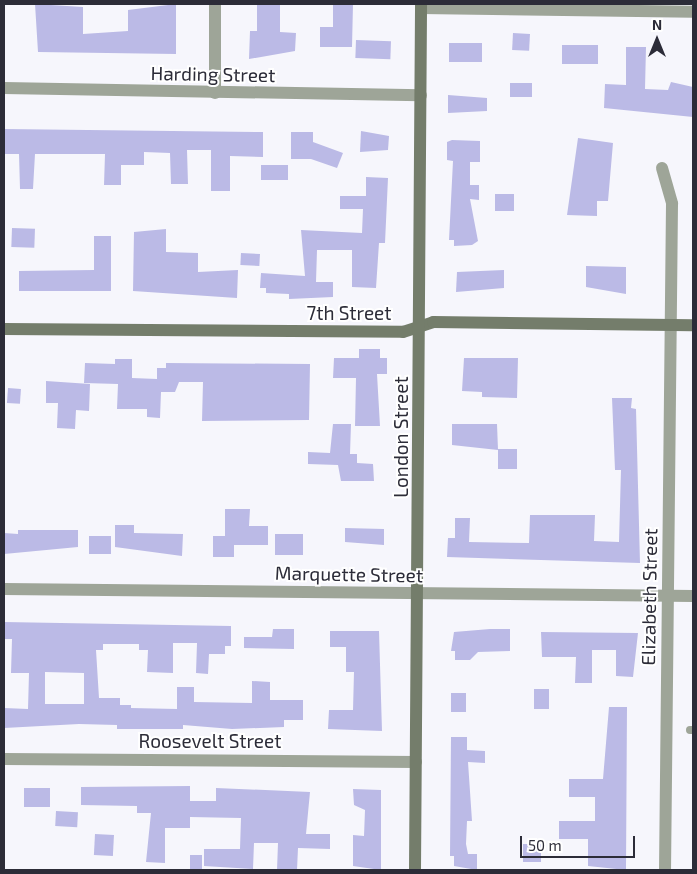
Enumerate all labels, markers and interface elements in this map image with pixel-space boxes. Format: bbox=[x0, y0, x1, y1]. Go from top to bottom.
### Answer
north arrow bbox=[632, 15, 682, 65]
text: N bbox=[652, 16, 662, 33]
street label: Harding Street bbox=[150, 62, 276, 86]
street label: 7th Street bbox=[306, 302, 392, 324]
street label: London Street bbox=[390, 376, 412, 498]
street label: Elizabeth Street bbox=[636, 528, 662, 666]
street label: Marquette Street bbox=[275, 561, 423, 587]
street label: Roosevelt Street bbox=[139, 730, 281, 752]
scale bar bbox=[522, 826, 637, 858]
text: 50 m bbox=[528, 836, 562, 854]

